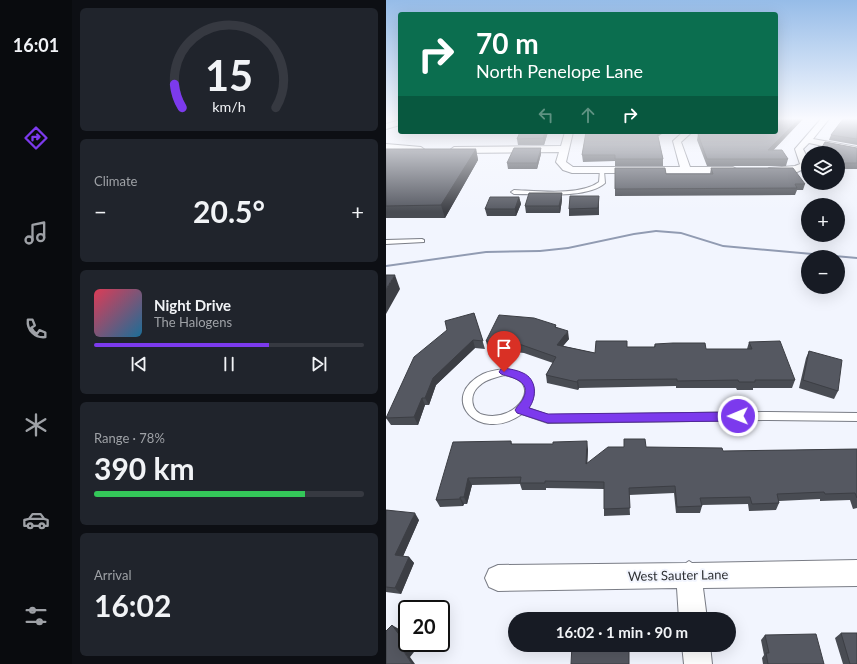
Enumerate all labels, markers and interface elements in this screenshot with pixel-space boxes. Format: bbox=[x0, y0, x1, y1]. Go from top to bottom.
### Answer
text: 70 m bbox=[476, 26, 539, 60]
icon: right bbox=[410, 28, 462, 80]
text: 16:01 bbox=[13, 34, 59, 56]
text: 15 bbox=[205, 49, 253, 99]
text: North Penelope Lane bbox=[476, 60, 643, 82]
text: km/h bbox=[212, 97, 246, 114]
icon: left bbox=[535, 104, 557, 126]
icon: ahead bbox=[577, 104, 599, 126]
icon: right bbox=[619, 104, 641, 126]
icon: directions bbox=[22, 124, 50, 152]
map controls bbox=[801, 146, 845, 294]
button: layers bbox=[801, 146, 845, 190]
text: Climate bbox=[94, 173, 137, 189]
text: 20.5° bbox=[193, 193, 265, 229]
text: − bbox=[94, 198, 107, 225]
text: + bbox=[351, 198, 364, 225]
button: + bbox=[801, 198, 845, 242]
icon: music bbox=[22, 219, 50, 247]
button: − bbox=[801, 250, 845, 294]
text: Night Drive bbox=[154, 296, 231, 314]
text: The Halogens bbox=[154, 314, 232, 330]
icon: phone bbox=[22, 315, 50, 343]
pin bbox=[487, 331, 521, 372]
icon: arrive bbox=[493, 337, 515, 359]
icon: previous bbox=[128, 353, 150, 375]
icon: pause bbox=[218, 353, 240, 375]
icon: next bbox=[308, 353, 330, 375]
position arrow bbox=[717, 395, 759, 437]
icon: climate bbox=[22, 411, 50, 439]
text: Range · 78% bbox=[94, 430, 165, 446]
text: 390 km bbox=[94, 450, 195, 486]
icon: car bbox=[22, 506, 50, 534]
street label: West Sauter Lane bbox=[628, 566, 728, 584]
text: Arrival bbox=[94, 567, 131, 583]
text: 16:02 bbox=[94, 587, 171, 623]
speed limit sign: 20 bbox=[398, 600, 450, 652]
icon: filters bbox=[22, 602, 50, 630]
text: 16:02 · 1 min · 90 m bbox=[556, 623, 688, 641]

